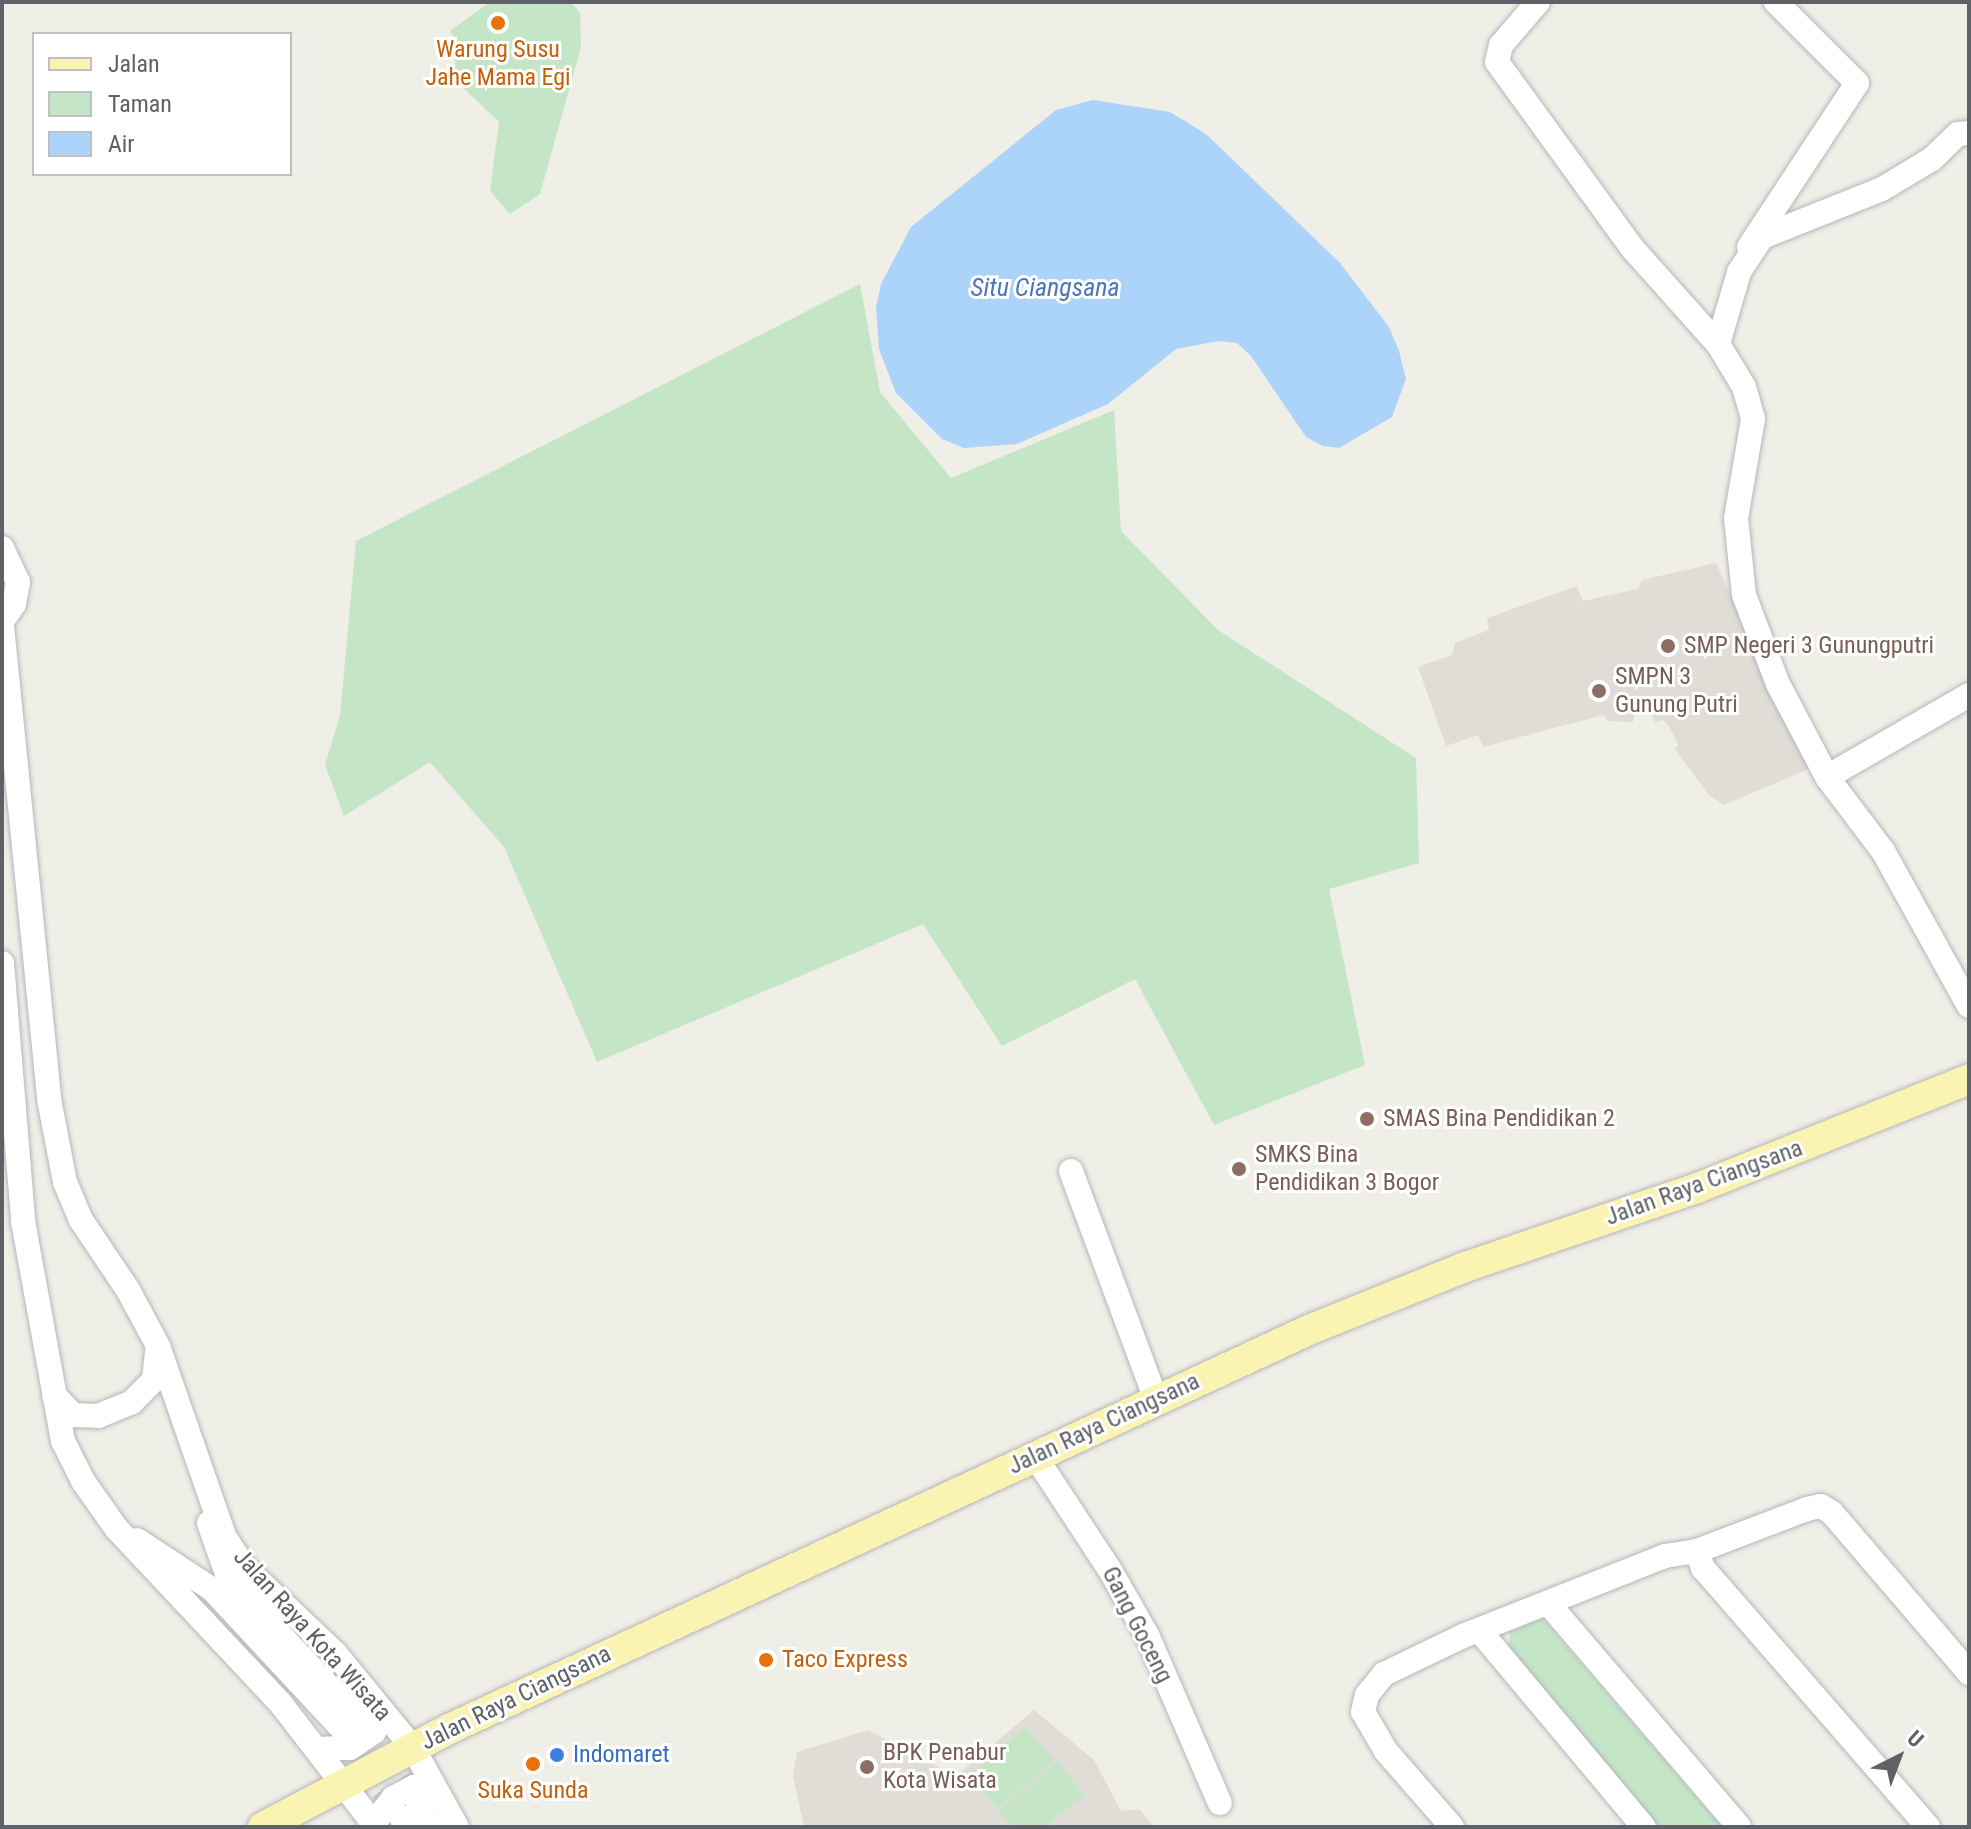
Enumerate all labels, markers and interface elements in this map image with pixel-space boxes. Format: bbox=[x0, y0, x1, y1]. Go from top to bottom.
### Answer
marker: Warung Susu Jahe Mama Egi bbox=[489, 14, 507, 32]
legend bbox=[32, 32, 292, 176]
place label: Warung Susu Jahe Mama Egi bbox=[425, 36, 571, 92]
text: Jalan bbox=[108, 50, 160, 78]
text: Taman bbox=[108, 90, 172, 118]
text: Air bbox=[108, 130, 135, 158]
water label: Situ Ciangsana bbox=[970, 272, 1120, 304]
place label: SMP Negeri 3 Gunungputri bbox=[1684, 632, 1934, 660]
marker: SMP Negeri 3 Gunungputri bbox=[1659, 637, 1677, 655]
place label: SMPN 3 Gunung Putri bbox=[1615, 663, 1738, 719]
marker: SMPN 3 Gunung Putri bbox=[1590, 682, 1608, 700]
place label: SMAS Bina Pendidikan 2 bbox=[1383, 1105, 1615, 1133]
marker: SMAS Bina Pendidikan 2 bbox=[1358, 1110, 1376, 1128]
street label: Jalan Raya Ciangsana bbox=[1601, 1134, 1807, 1232]
place label: SMKS Bina Pendidikan 3 Bogor bbox=[1255, 1141, 1439, 1197]
marker: SMKS Bina Pendidikan 3 Bogor bbox=[1230, 1160, 1248, 1178]
street label: Jalan Raya Ciangsana bbox=[1004, 1367, 1204, 1481]
street label: Jalan Raya Kota Wisata bbox=[227, 1543, 397, 1727]
street label: Gang Goceng bbox=[1095, 1562, 1179, 1688]
street label: Jalan Raya Ciangsana bbox=[416, 1640, 616, 1756]
place label: Taco Express bbox=[782, 1646, 908, 1674]
marker: Taco Express bbox=[757, 1651, 775, 1669]
north arrow bbox=[1859, 1717, 1939, 1797]
text: U bbox=[1902, 1725, 1928, 1752]
place label: BPK Penabur Kota Wisata bbox=[883, 1739, 1006, 1795]
place label: Indomaret bbox=[573, 1741, 670, 1769]
marker: Indomaret bbox=[548, 1746, 566, 1764]
marker: Suka Sunda bbox=[524, 1755, 542, 1773]
marker: BPK Penabur Kota Wisata bbox=[858, 1758, 876, 1776]
place label: Suka Sunda bbox=[478, 1777, 588, 1805]

